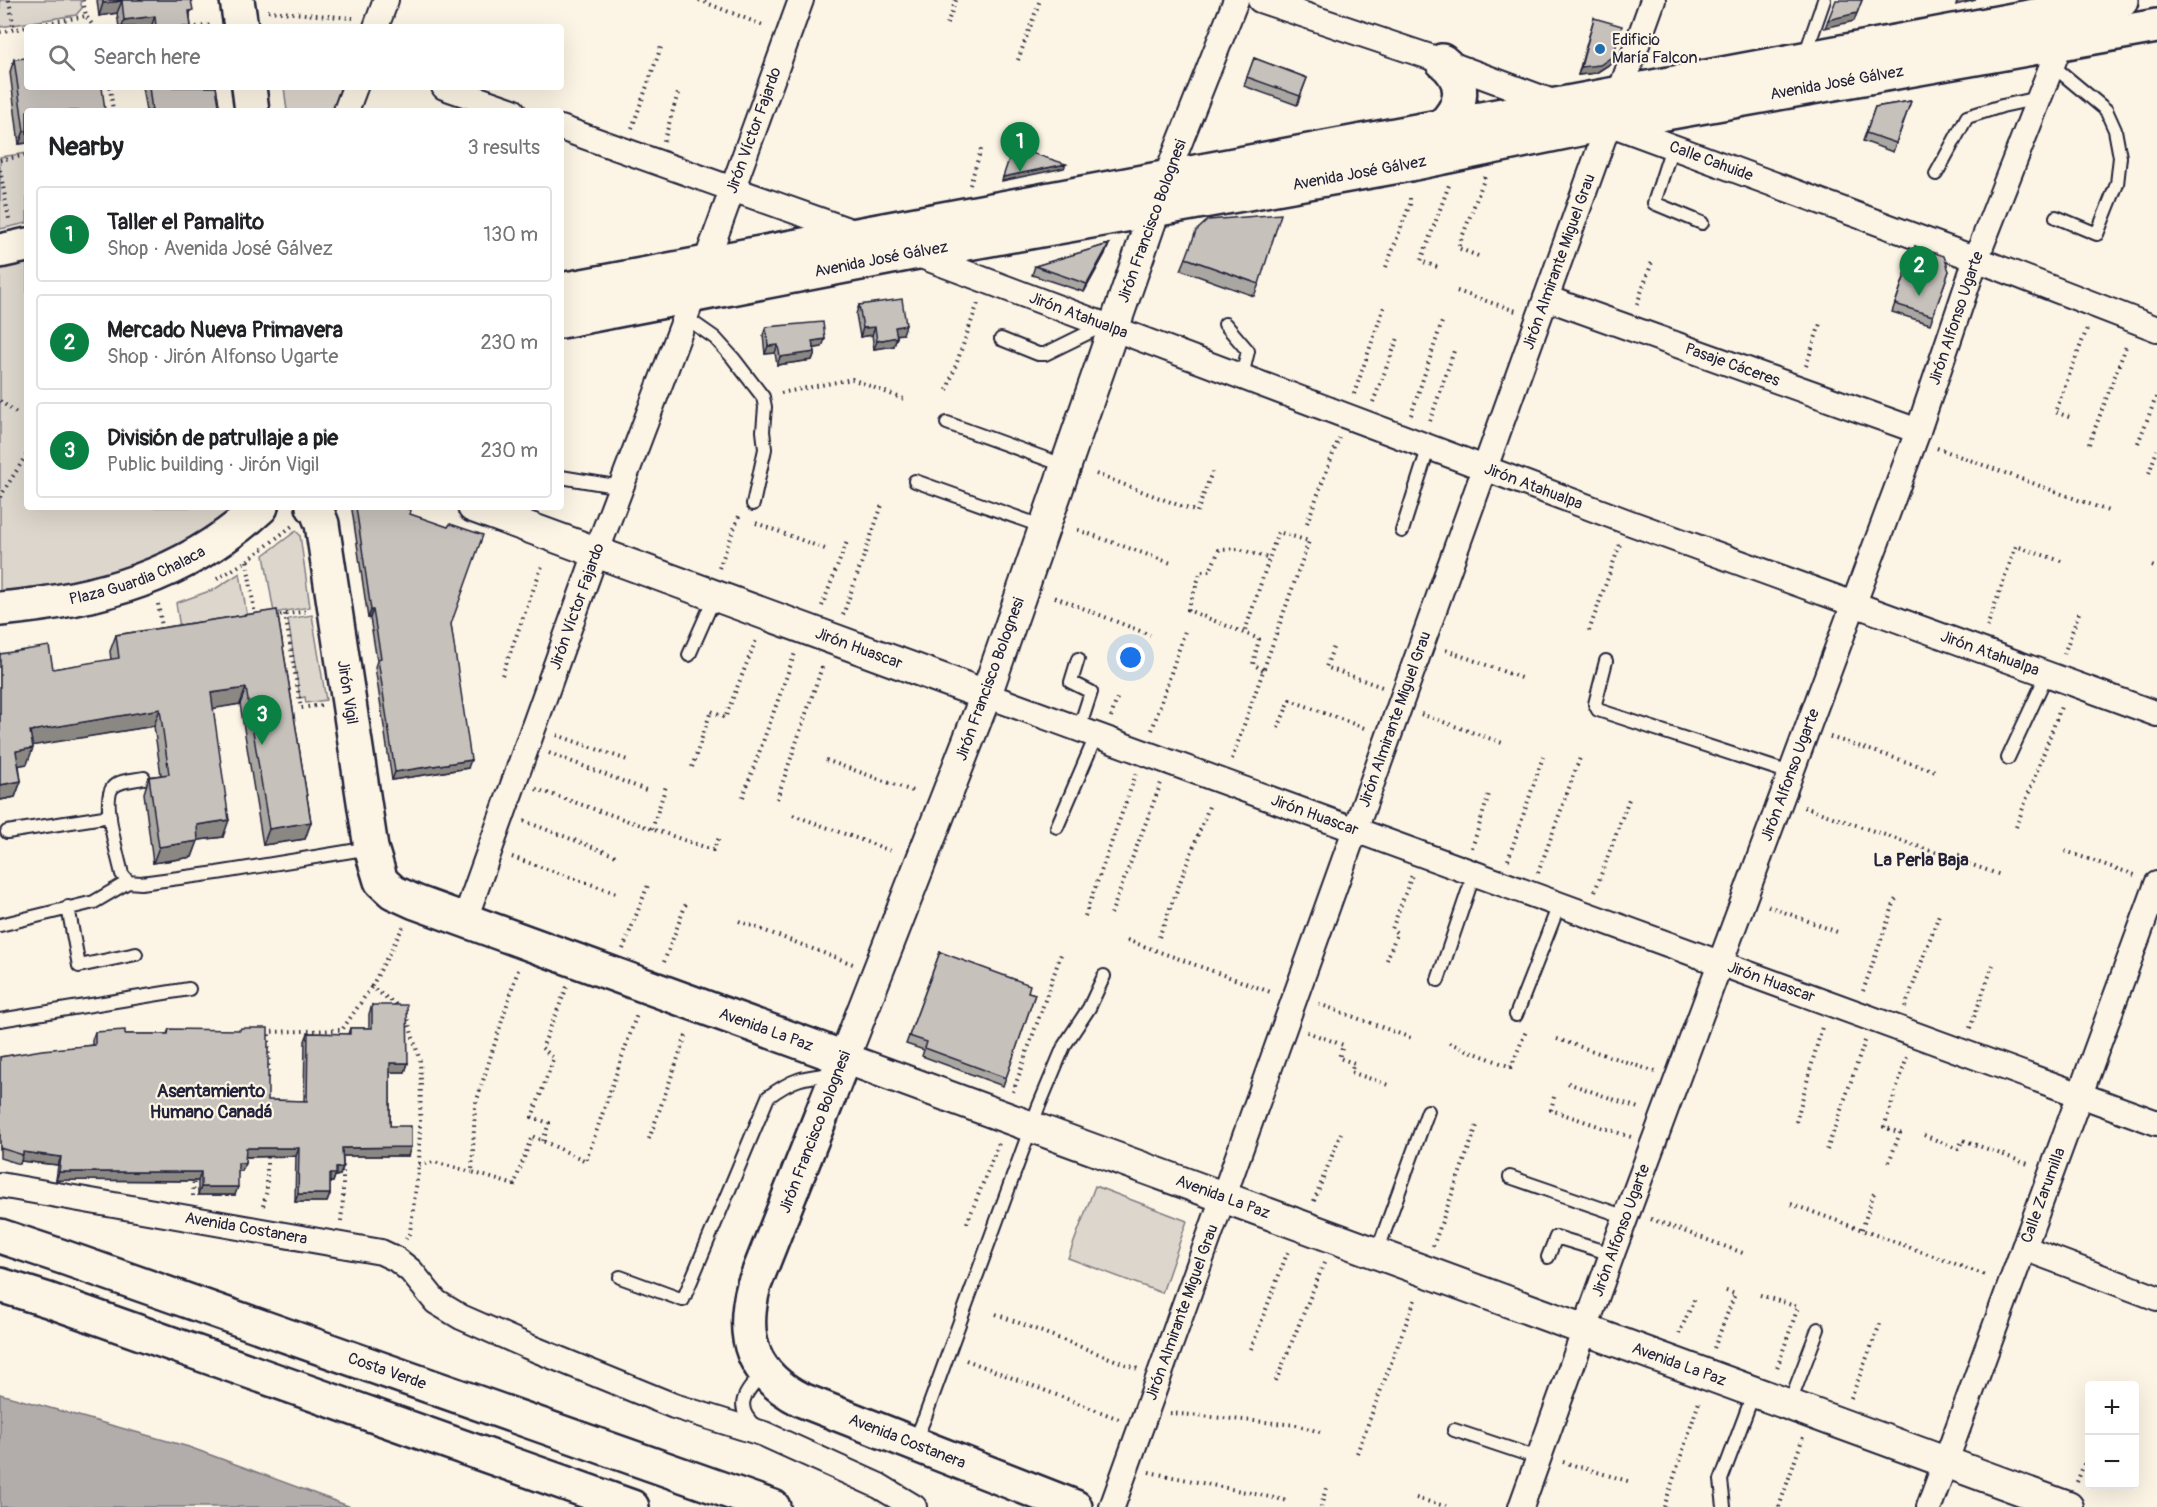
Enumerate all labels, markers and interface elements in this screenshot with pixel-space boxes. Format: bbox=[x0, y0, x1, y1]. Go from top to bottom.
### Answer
search box bbox=[24, 24, 564, 90]
place label: Edificio María Falcon bbox=[1612, 30, 1698, 68]
icon: search bbox=[45, 41, 78, 74]
marker: Edificio María Falcon bbox=[1593, 42, 1607, 56]
text: Search here bbox=[93, 43, 200, 71]
street label: Avenida José Gálvez bbox=[1768, 61, 1905, 104]
street label: Jirón Víctor Fajardo bbox=[722, 64, 786, 196]
pin: 1 bbox=[1000, 122, 1040, 172]
text: Nearby bbox=[48, 131, 124, 163]
text: 3 results bbox=[468, 135, 540, 160]
street label: Calle Cahuide bbox=[1666, 136, 1756, 186]
street label: Jirón Francisco Bolognesi bbox=[1113, 137, 1191, 305]
street label: Avenida José Gálvez bbox=[1291, 151, 1428, 195]
street label: Jirón Almirante Miguel Grau bbox=[1518, 171, 1600, 352]
text: Taller el Pamalito bbox=[107, 208, 264, 236]
text: 1 bbox=[66, 222, 73, 247]
text: 130 m bbox=[483, 222, 538, 247]
text: Shop · Avenida José Gálvez bbox=[107, 236, 333, 261]
street label: Avenida José Gálvez bbox=[813, 237, 950, 282]
pin: 2 bbox=[1900, 246, 1938, 296]
street label: Jirón Alfonso Ugarte bbox=[1924, 248, 1988, 388]
street label: Jirón Atahualpa bbox=[1027, 288, 1131, 343]
text: Mercado Nueva Primavera bbox=[107, 316, 343, 344]
text: 2 bbox=[64, 330, 75, 355]
text: 230 m bbox=[481, 330, 538, 355]
street label: Pasaje Cáceres bbox=[1682, 339, 1783, 391]
text: Shop · Jirón Alfonso Ugarte bbox=[107, 344, 338, 369]
text: División de patrullaje a pie bbox=[107, 424, 338, 452]
text: 3 bbox=[64, 438, 75, 463]
text: 230 m bbox=[481, 438, 538, 463]
text: Public building · Jirón Vigil bbox=[107, 452, 319, 477]
street label: Jirón Atahualpa bbox=[1481, 459, 1586, 514]
street label: Jirón Víctor Fajardo bbox=[545, 540, 609, 672]
street label: Plaza Guardia Chalaca bbox=[67, 541, 209, 609]
street label: Jirón Francisco Bolognesi bbox=[951, 595, 1029, 763]
street label: Jirón Huascar bbox=[812, 623, 906, 674]
street label: Jirón Atahualpa bbox=[1938, 626, 2042, 680]
street label: Jirón Almirante Miguel Grau bbox=[1354, 629, 1436, 810]
your location bbox=[1116, 643, 1145, 672]
street label: Jirón Vigil bbox=[333, 659, 362, 726]
pin: 3 bbox=[242, 696, 282, 745]
street label: Jirón Alfonso Ugarte bbox=[1756, 706, 1824, 844]
street label: Jirón Huascar bbox=[1268, 790, 1361, 840]
district label: La Perla Baja bbox=[1873, 849, 1969, 872]
street label: Jirón Huascar bbox=[1725, 957, 1818, 1007]
street label: Avenida La Paz bbox=[716, 1003, 816, 1056]
street label: Jirón Francisco Bolognesi bbox=[775, 1048, 855, 1216]
district label: Asentamiento Humano Canadá bbox=[150, 1080, 273, 1124]
street label: Calle Zarumilla bbox=[2016, 1145, 2070, 1246]
street label: Jirón Alfonso Ugarte bbox=[1587, 1161, 1655, 1300]
street label: Avenida La Paz bbox=[1173, 1171, 1273, 1223]
street label: Avenida Costanera bbox=[183, 1208, 309, 1249]
street label: Jirón Almirante Miguel Grau bbox=[1141, 1222, 1223, 1403]
street label: Avenida La Paz bbox=[1629, 1338, 1729, 1391]
street label: Costa Verde bbox=[345, 1348, 429, 1394]
map controls bbox=[2085, 1381, 2139, 1489]
button: + bbox=[2085, 1381, 2139, 1435]
street label: Avenida Costanera bbox=[846, 1409, 969, 1473]
button: − bbox=[2085, 1435, 2139, 1489]

